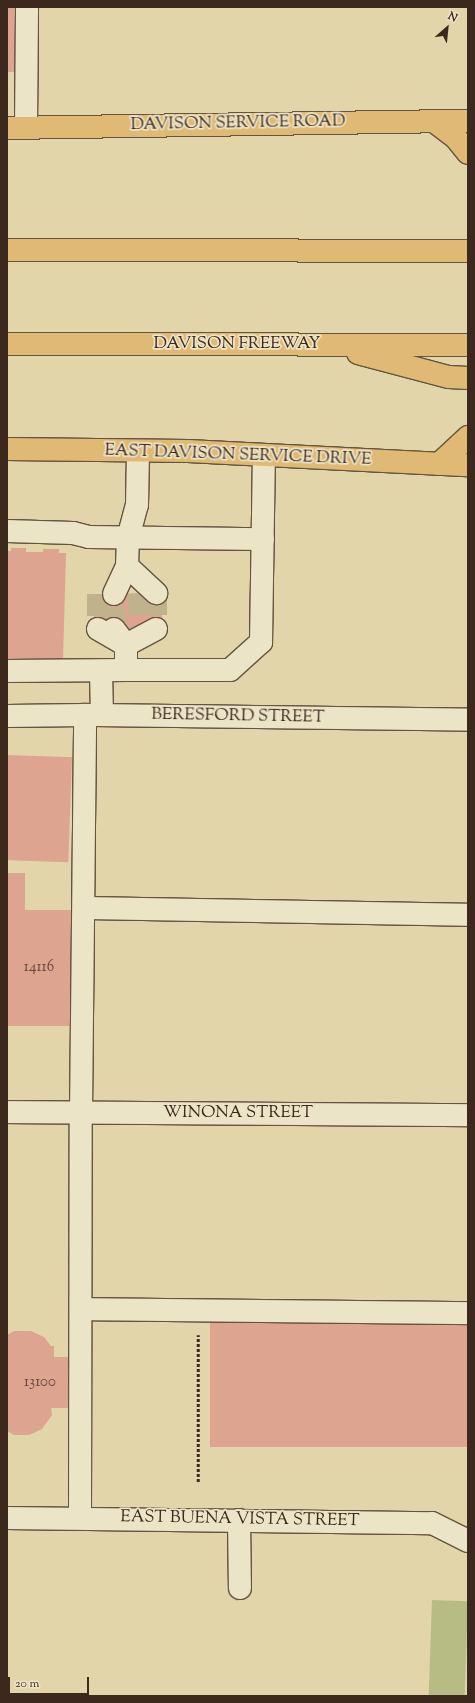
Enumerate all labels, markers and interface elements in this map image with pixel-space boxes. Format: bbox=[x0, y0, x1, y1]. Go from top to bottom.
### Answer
north arrow bbox=[427, 8, 467, 48]
text: N bbox=[445, 8, 460, 26]
street label: DAVISON SERVICE ROAD bbox=[130, 112, 346, 136]
street label: DAVISON FREEWAY bbox=[154, 335, 320, 355]
street label: EAST DAVISON SERVICE DRIVE bbox=[104, 441, 372, 471]
street label: BERESFORD STREET bbox=[151, 705, 325, 729]
house number: 14116 bbox=[24, 959, 54, 977]
street label: WINONA STREET bbox=[163, 1104, 313, 1124]
house number: 13100 bbox=[24, 1374, 56, 1392]
street label: EAST BUENA VISTA STREET bbox=[120, 1508, 360, 1532]
scale bar bbox=[10, 1669, 91, 1695]
text: 20 m bbox=[15, 1675, 39, 1693]

